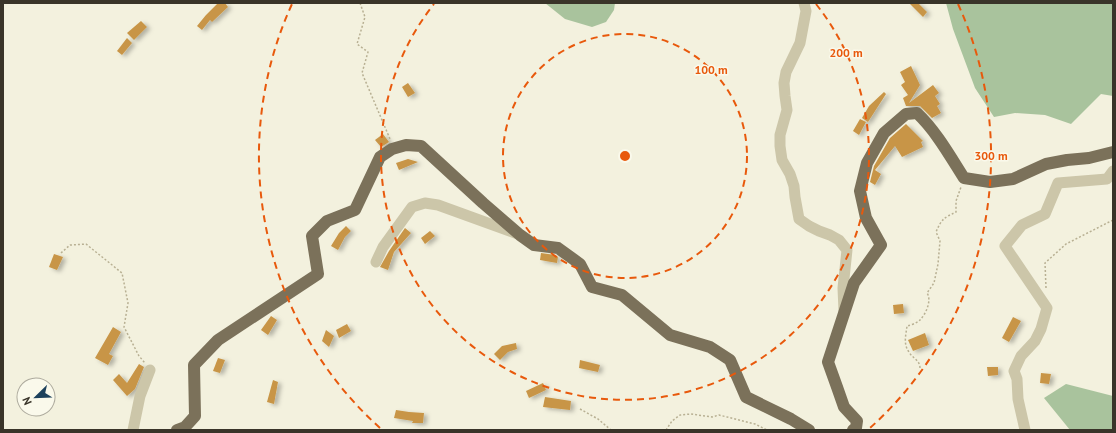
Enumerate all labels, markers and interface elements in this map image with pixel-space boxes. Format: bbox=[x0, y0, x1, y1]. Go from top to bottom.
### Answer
text: 200 m bbox=[829, 45, 863, 60]
text: 100 m bbox=[694, 62, 728, 77]
text: 300 m bbox=[974, 148, 1008, 163]
centre of rings bbox=[618, 149, 632, 163]
north arrow bbox=[16, 377, 56, 417]
text: N bbox=[19, 395, 35, 407]

